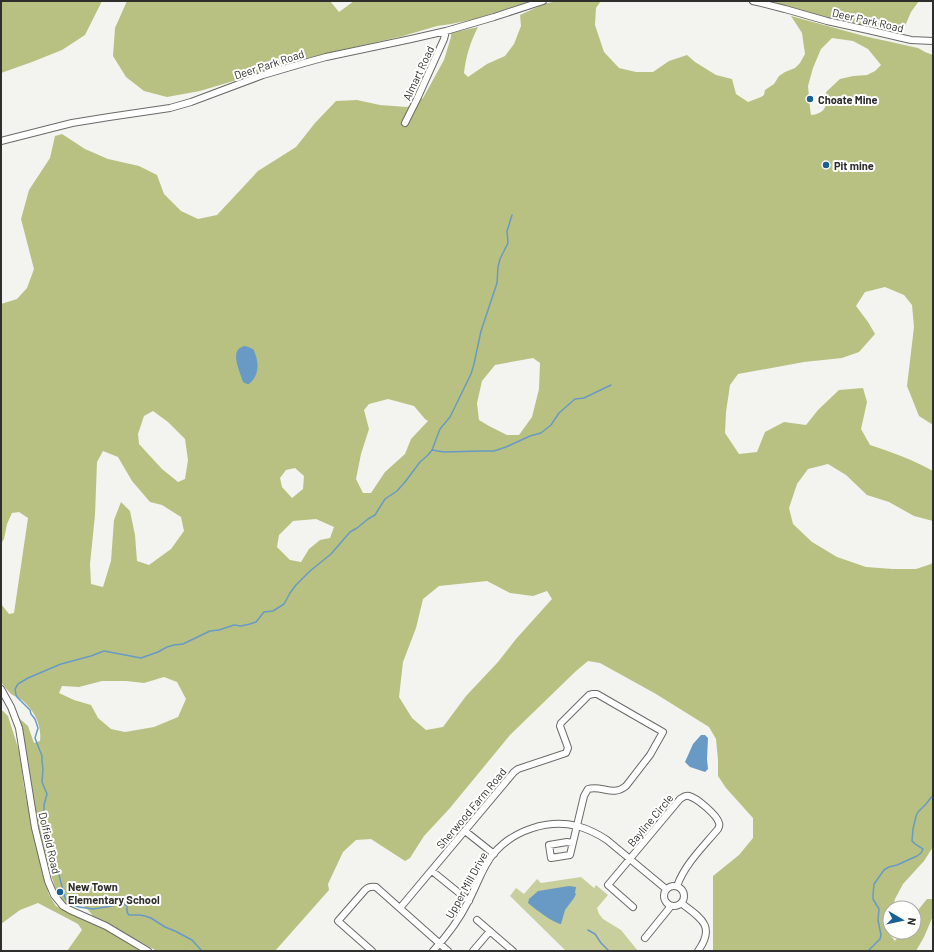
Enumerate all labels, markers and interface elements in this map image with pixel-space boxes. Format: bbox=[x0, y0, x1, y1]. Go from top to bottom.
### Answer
street label: Deer Park Road bbox=[831, 5, 905, 35]
street label: Almart Road bbox=[400, 44, 436, 102]
street label: Deer Park Road bbox=[232, 47, 306, 81]
place label: Choate Mine bbox=[818, 93, 877, 106]
marker: Choate Mine bbox=[805, 94, 815, 104]
place label: Pit mine bbox=[834, 159, 874, 172]
marker: Pit mine bbox=[821, 160, 831, 170]
street label: Sherwood Farm Road bbox=[433, 765, 509, 851]
street label: Bayline Circle bbox=[624, 791, 676, 849]
street label: Dolfield Road bbox=[37, 811, 63, 875]
street label: Upper Mill Drive bbox=[442, 850, 490, 920]
place label: New Town Elementary School bbox=[68, 880, 160, 906]
marker: New Town Elementary School bbox=[55, 887, 65, 897]
north arrow bbox=[882, 900, 922, 940]
text: N bbox=[905, 917, 919, 926]

